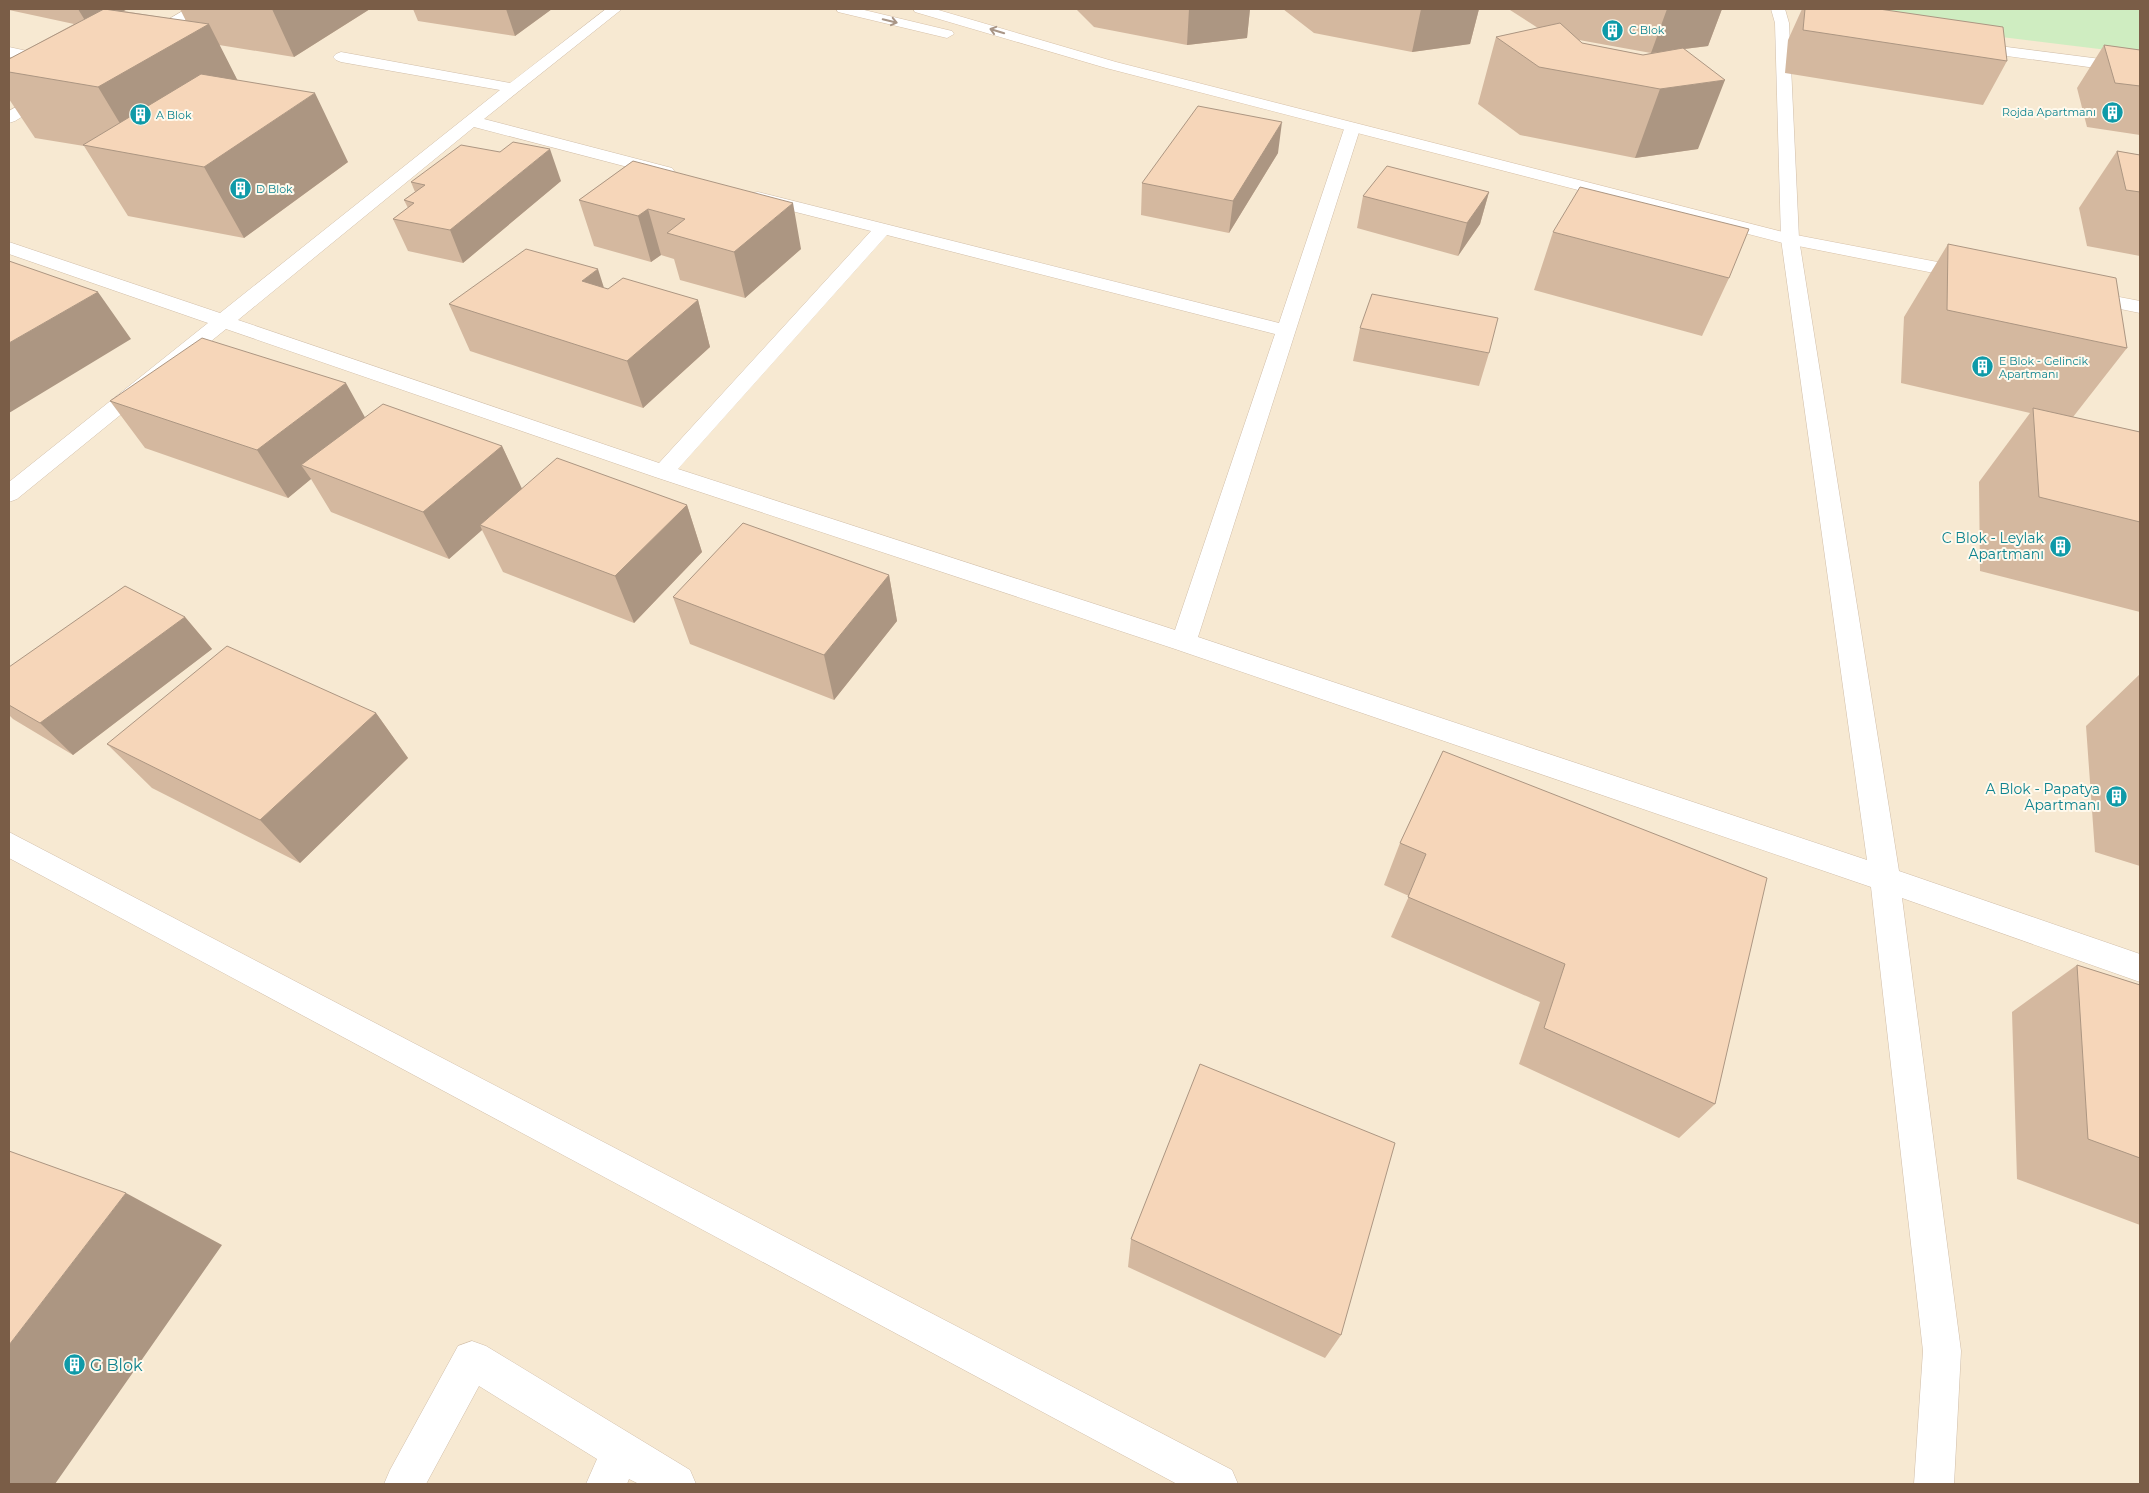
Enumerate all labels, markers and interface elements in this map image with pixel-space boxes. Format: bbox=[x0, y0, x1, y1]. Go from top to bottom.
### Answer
one-way arrow bbox=[882, 17, 898, 26]
building icon: C Blok bbox=[1601, 18, 1625, 42]
place label: C Blok bbox=[1629, 23, 1665, 37]
one-way arrow bbox=[989, 25, 1005, 35]
building icon: Rojda Apartmanı bbox=[2100, 100, 2124, 124]
building icon: A Blok bbox=[128, 103, 152, 127]
place label: Rojda Apartmanı bbox=[2002, 105, 2096, 119]
place label: A Blok bbox=[156, 108, 192, 122]
building icon: D Blok bbox=[228, 177, 252, 201]
place label: D Blok bbox=[256, 182, 293, 196]
place label: E Blok - Gelincik Apartmanı bbox=[1999, 354, 2089, 381]
building icon: E Blok - Gelincik Apartmanı bbox=[1971, 355, 1995, 379]
place label: C Blok - Leylak Apartmanı bbox=[1942, 529, 2045, 563]
building icon: C Blok - Leylak Apartmanı bbox=[2048, 534, 2072, 558]
place label: A Blok - Papatya Apartmanı bbox=[1986, 780, 2100, 814]
building icon: A Blok - Papatya Apartmanı bbox=[2104, 785, 2128, 809]
building icon: G Blok bbox=[62, 1353, 86, 1377]
place label: G Blok bbox=[90, 1356, 143, 1375]

